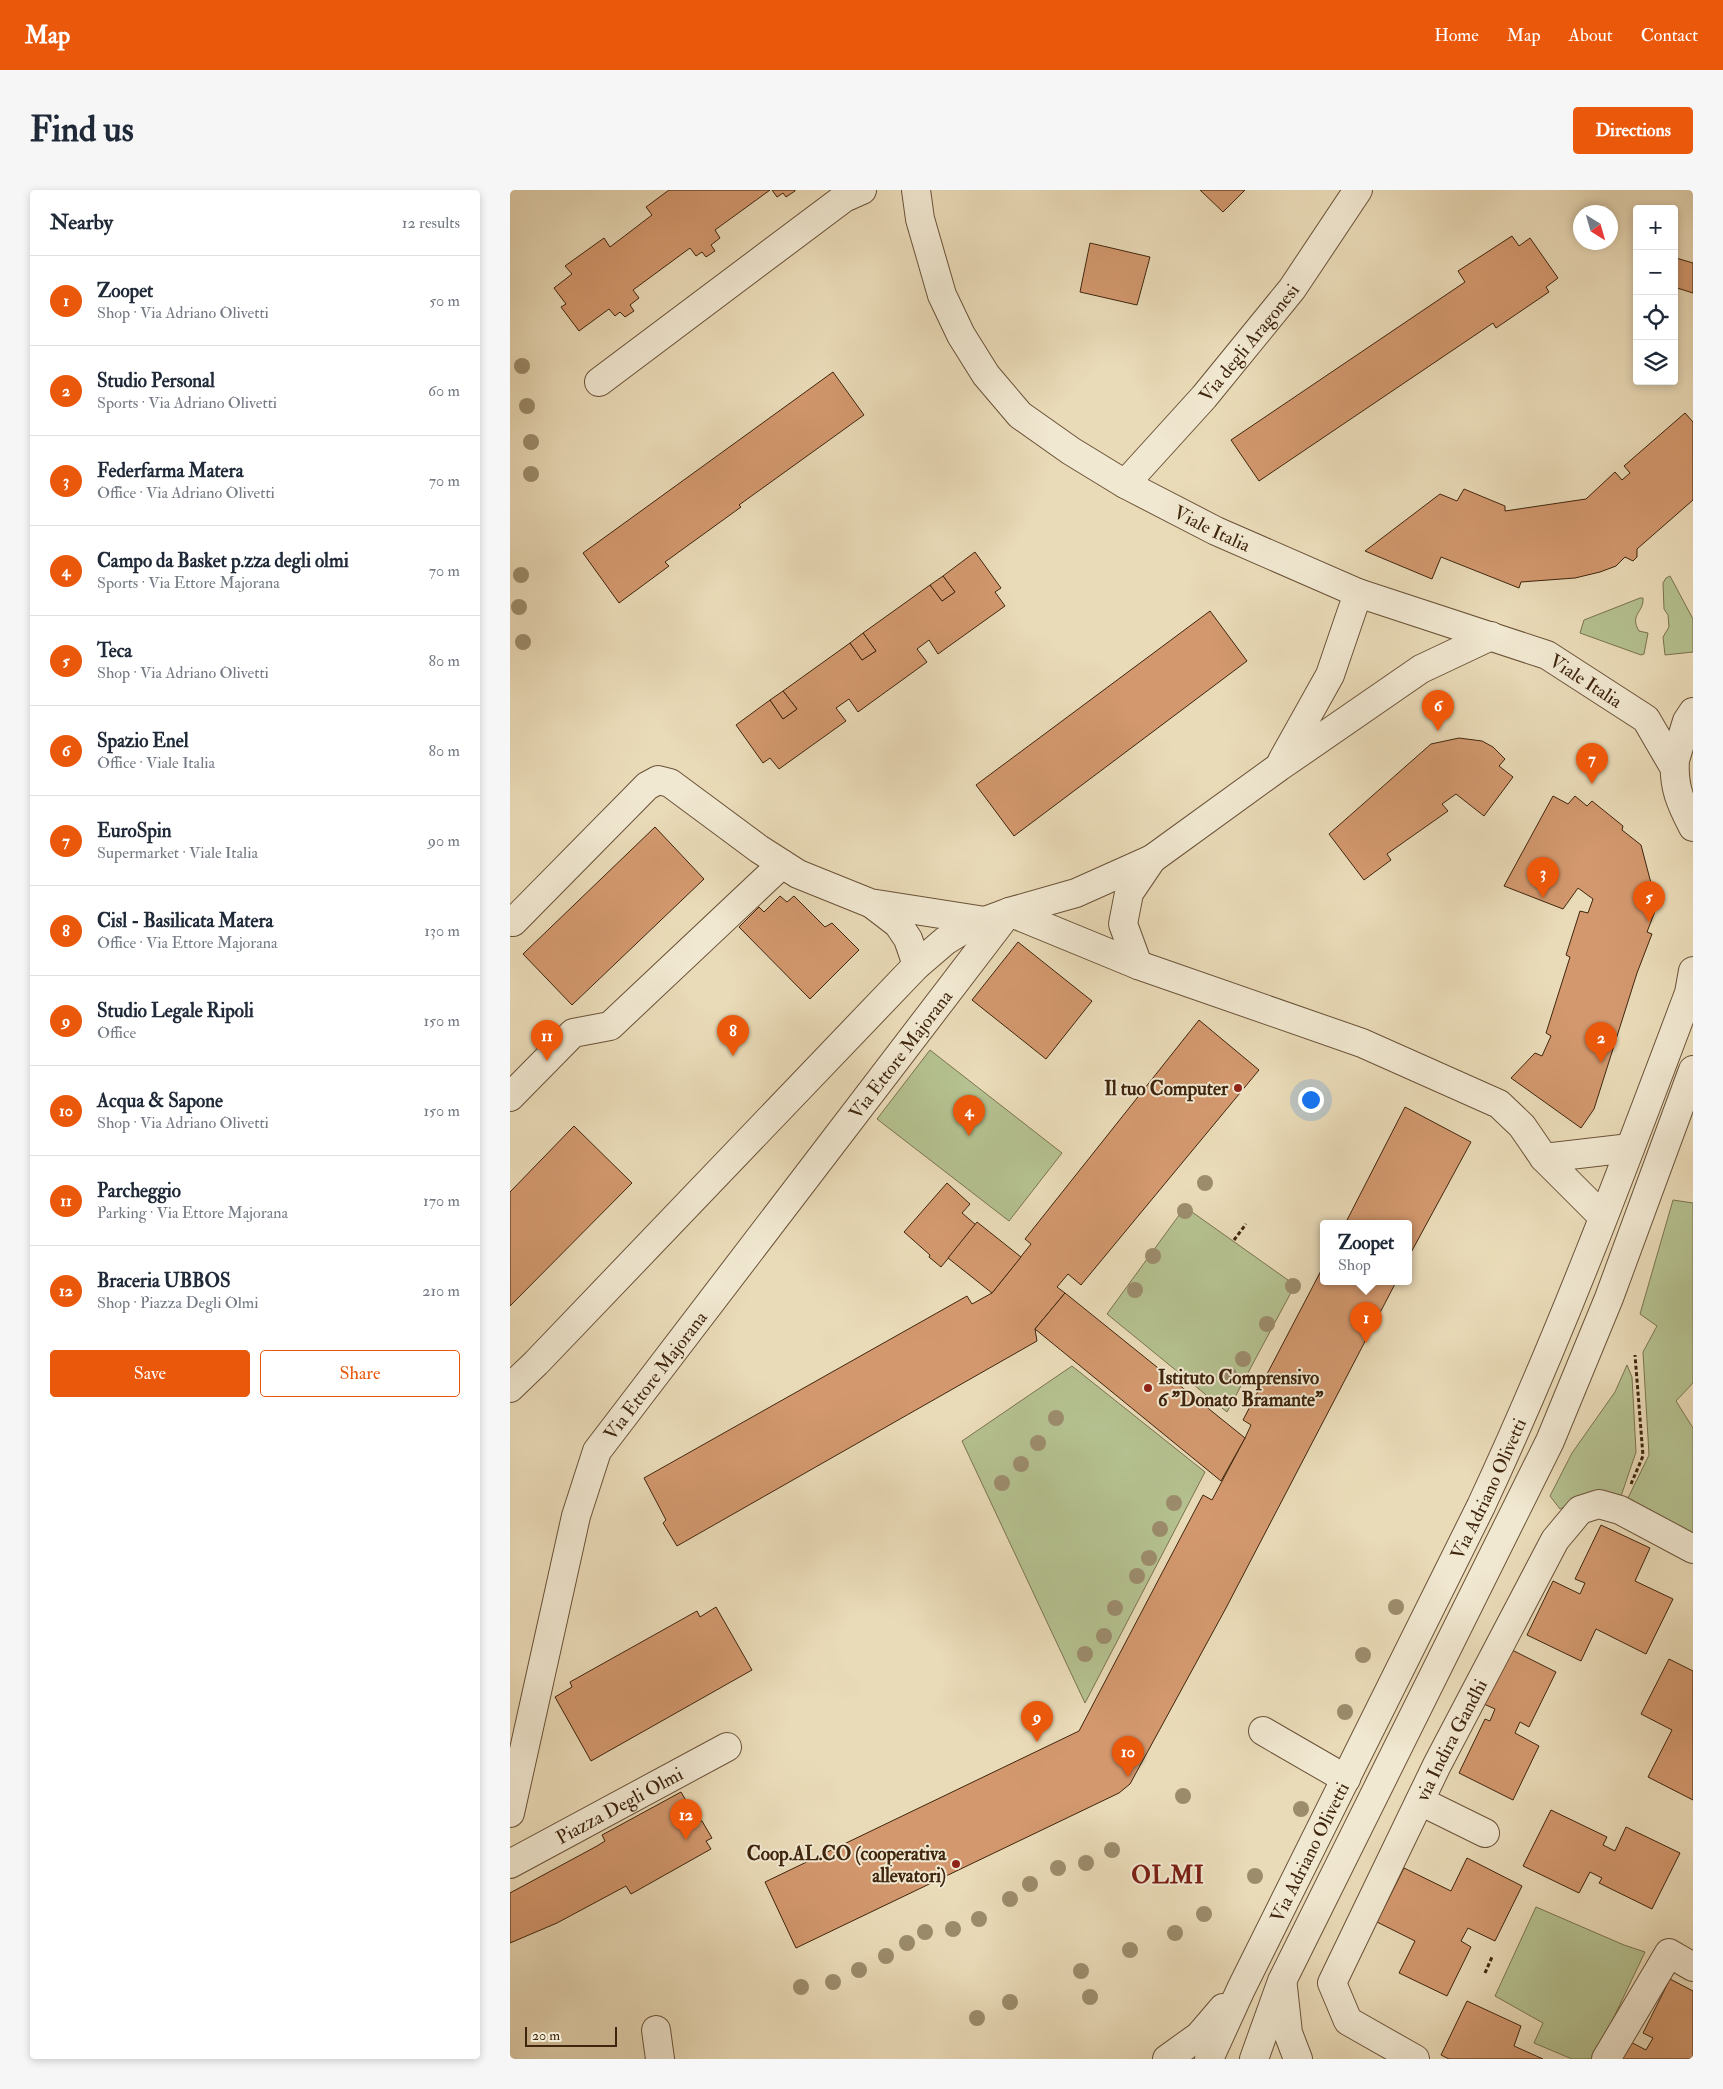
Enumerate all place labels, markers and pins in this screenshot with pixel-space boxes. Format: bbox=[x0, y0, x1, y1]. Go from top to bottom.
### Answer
pin: 6 bbox=[1422, 690, 1454, 731]
pin: 7 bbox=[1576, 743, 1608, 784]
pin: 3 bbox=[1527, 857, 1559, 898]
pin: 5 bbox=[1633, 881, 1665, 922]
pin: 8 bbox=[717, 1015, 749, 1056]
pin: 11 bbox=[531, 1020, 563, 1061]
pin: 2 bbox=[1585, 1022, 1617, 1063]
place label: Il tuo Computer bbox=[1104, 1077, 1229, 1102]
marker: Il tuo Computer bbox=[1232, 1082, 1244, 1094]
pin: 4 bbox=[953, 1095, 985, 1136]
pin: 1 bbox=[1350, 1302, 1382, 1343]
place label: Istituto Comprensivo 6 "Donato Bramante" bbox=[1158, 1366, 1324, 1412]
marker: Istituto Comprensivo 6 "Donato Bramante" bbox=[1142, 1382, 1154, 1394]
pin: 9 bbox=[1021, 1701, 1053, 1742]
pin: 10 bbox=[1112, 1736, 1144, 1777]
pin: 12 bbox=[670, 1799, 702, 1840]
place label: Coop.AL.CO (cooperativa allevatori) bbox=[747, 1842, 947, 1888]
marker: Coop.AL.CO (cooperativa allevatori) bbox=[950, 1858, 962, 1870]

